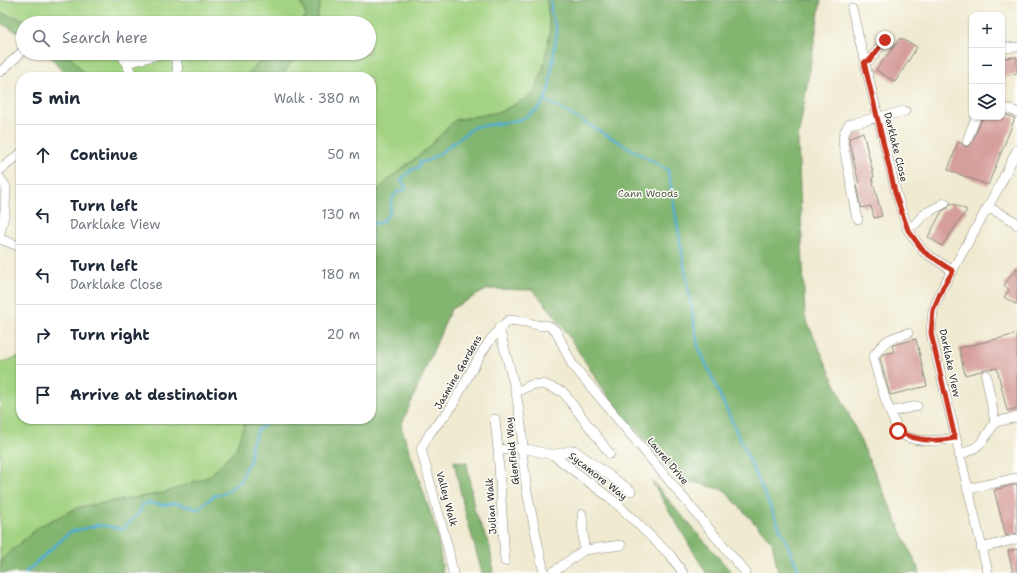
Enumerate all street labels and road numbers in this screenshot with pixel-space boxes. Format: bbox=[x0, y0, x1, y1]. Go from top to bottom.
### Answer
street label: Darklake Close bbox=[881, 111, 911, 184]
street label: Darklake View bbox=[936, 328, 964, 399]
street label: Jasmine Gardens bbox=[431, 332, 485, 412]
street label: Glenfield Way bbox=[502, 416, 522, 485]
street label: Laurel Drive bbox=[644, 435, 692, 488]
street label: Sycamore Way bbox=[566, 449, 630, 503]
street label: Valley Walk bbox=[433, 470, 461, 528]
street label: Julian Walk bbox=[482, 477, 499, 535]

